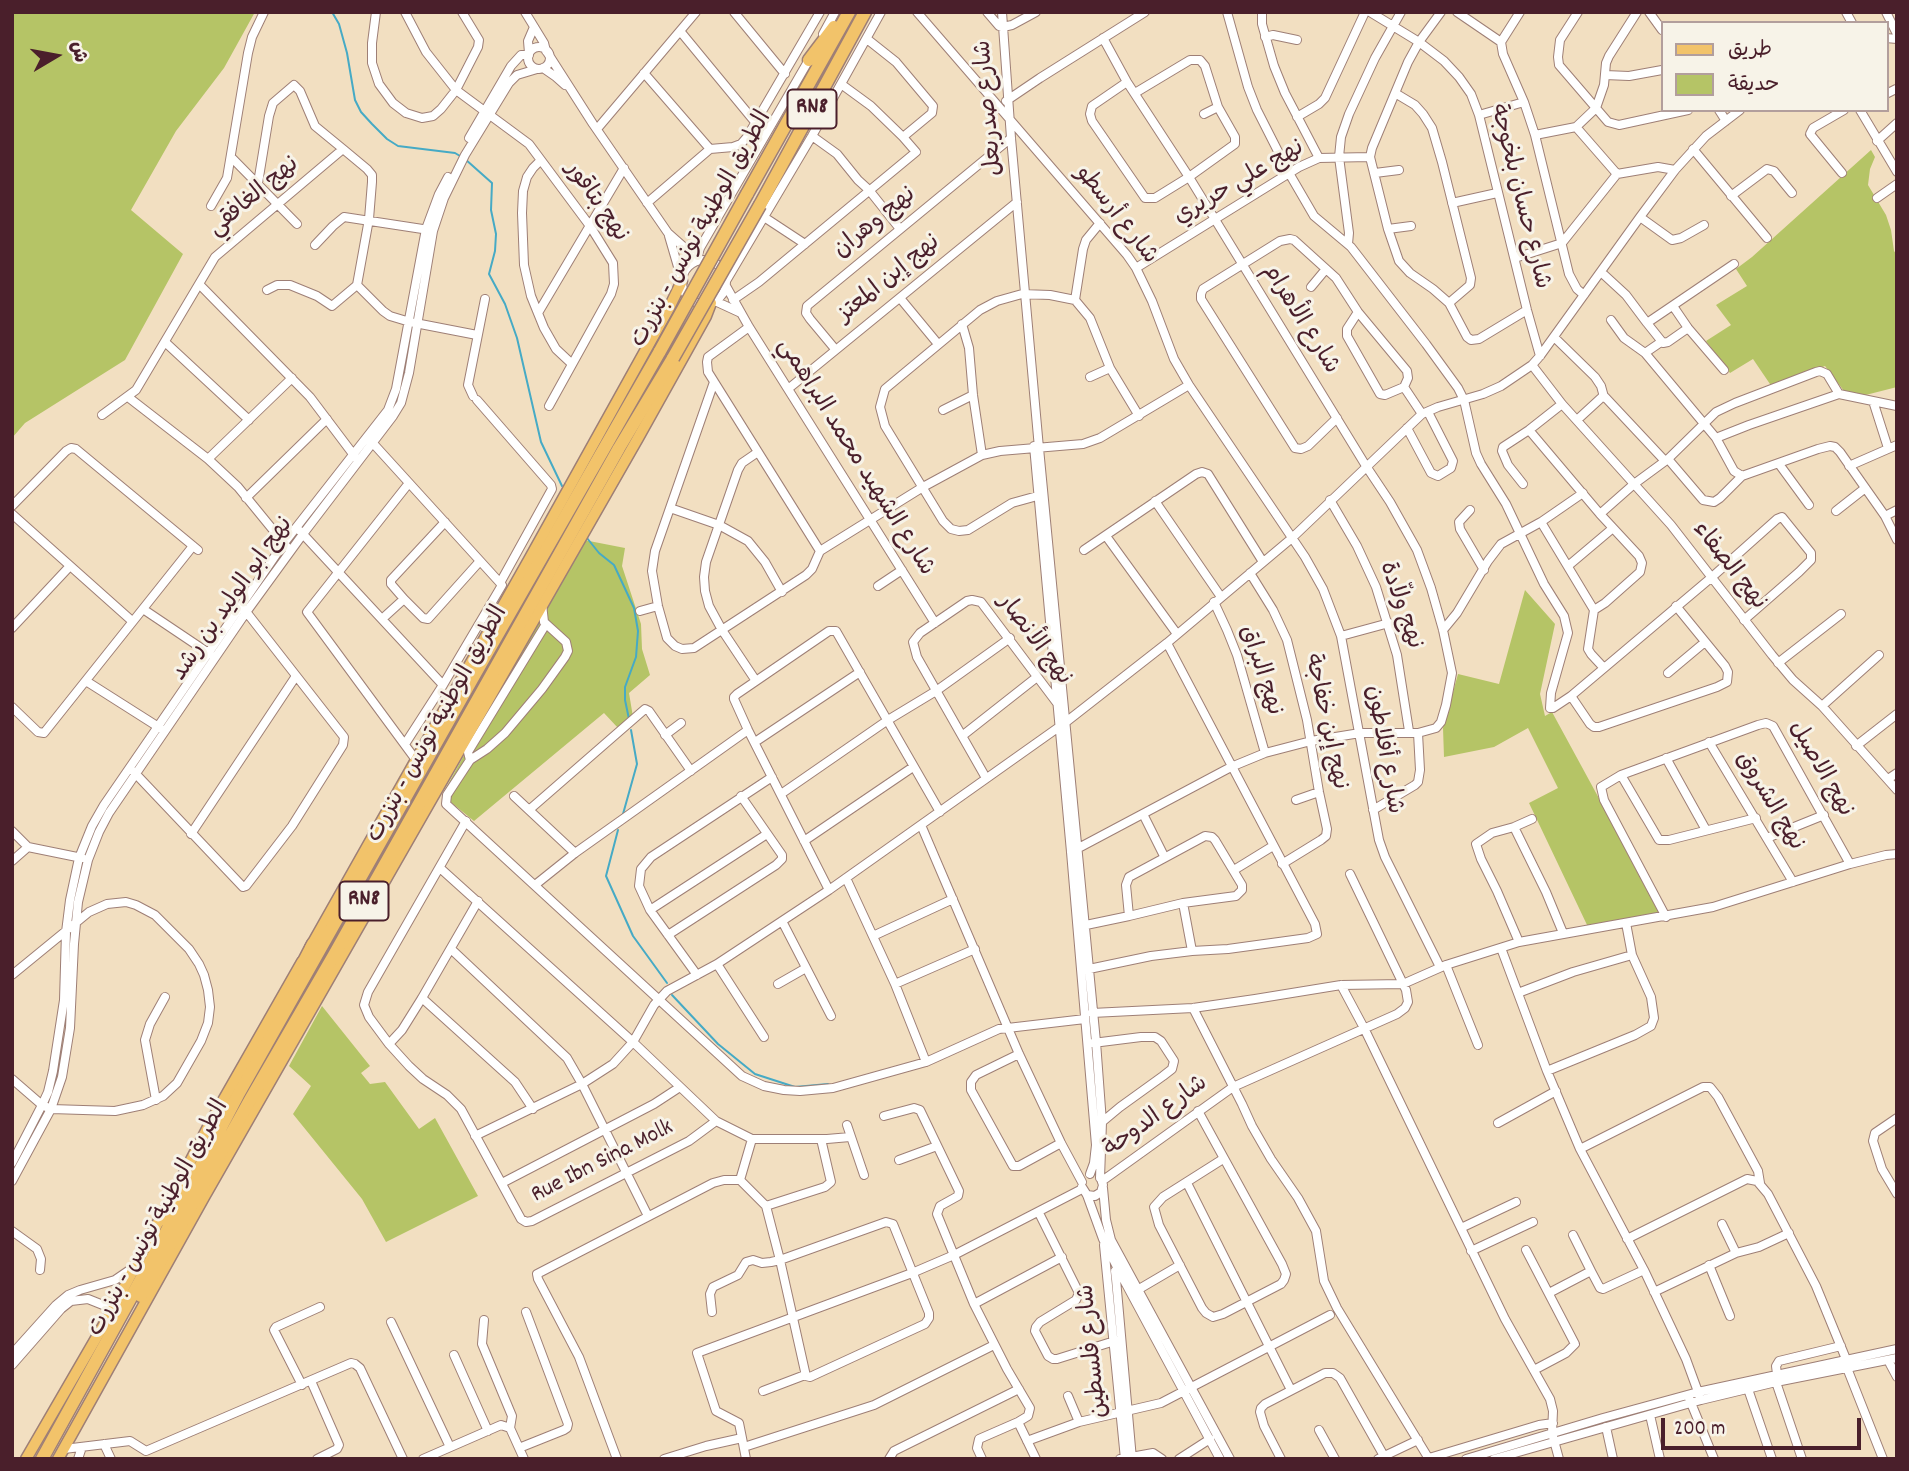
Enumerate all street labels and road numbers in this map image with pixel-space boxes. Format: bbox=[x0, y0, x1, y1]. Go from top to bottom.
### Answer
street label: شارع صدربعل bbox=[971, 39, 1011, 177]
road number: RN8 bbox=[788, 90, 836, 128]
street label: شارع حسان بلخوجة bbox=[1481, 102, 1555, 292]
street label: الطريق الوطنية تونس - بنزرت bbox=[626, 107, 780, 353]
street label: نهج علي حريري bbox=[1170, 135, 1310, 233]
street label: نهج الغافقي bbox=[204, 152, 306, 244]
street label: نهج بتاقور bbox=[557, 157, 633, 249]
street label: شارع أرسطو bbox=[1068, 161, 1162, 271]
street label: نهج وهران bbox=[829, 182, 923, 266]
street label: نهج إبن المعتز bbox=[833, 230, 947, 330]
street label: شارع الأهرام bbox=[1254, 260, 1344, 380]
street label: شارع الشهيد محمد البراهمي bbox=[769, 334, 939, 582]
street label: نهج ابو الوليد بن رشد bbox=[167, 512, 301, 688]
street label: نهج الصفاء bbox=[1684, 517, 1772, 617]
street label: نهج ولاّدة bbox=[1371, 559, 1427, 653]
street label: نهج الأنصار bbox=[989, 590, 1077, 692]
street label: الطريق الوطنية تونس - بنزرت bbox=[362, 602, 516, 848]
street label: نهج البراق bbox=[1231, 622, 1287, 720]
street label: نهج إبن خفاجة bbox=[1296, 651, 1352, 793]
street label: شارع أفلاطون bbox=[1357, 683, 1407, 817]
street label: نهج الاصيل bbox=[1780, 717, 1858, 823]
street label: نهج الشروق bbox=[1727, 747, 1809, 857]
road number: RN8 bbox=[340, 882, 388, 920]
street label: شارع الدوحة bbox=[1099, 1071, 1215, 1165]
street label: الطريق الوطنية تونس - بنزرت bbox=[83, 1096, 237, 1342]
street label: Rue Ibn Sina Molk bbox=[527, 1115, 679, 1211]
street label: شارع فلسطين bbox=[1074, 1283, 1116, 1419]

